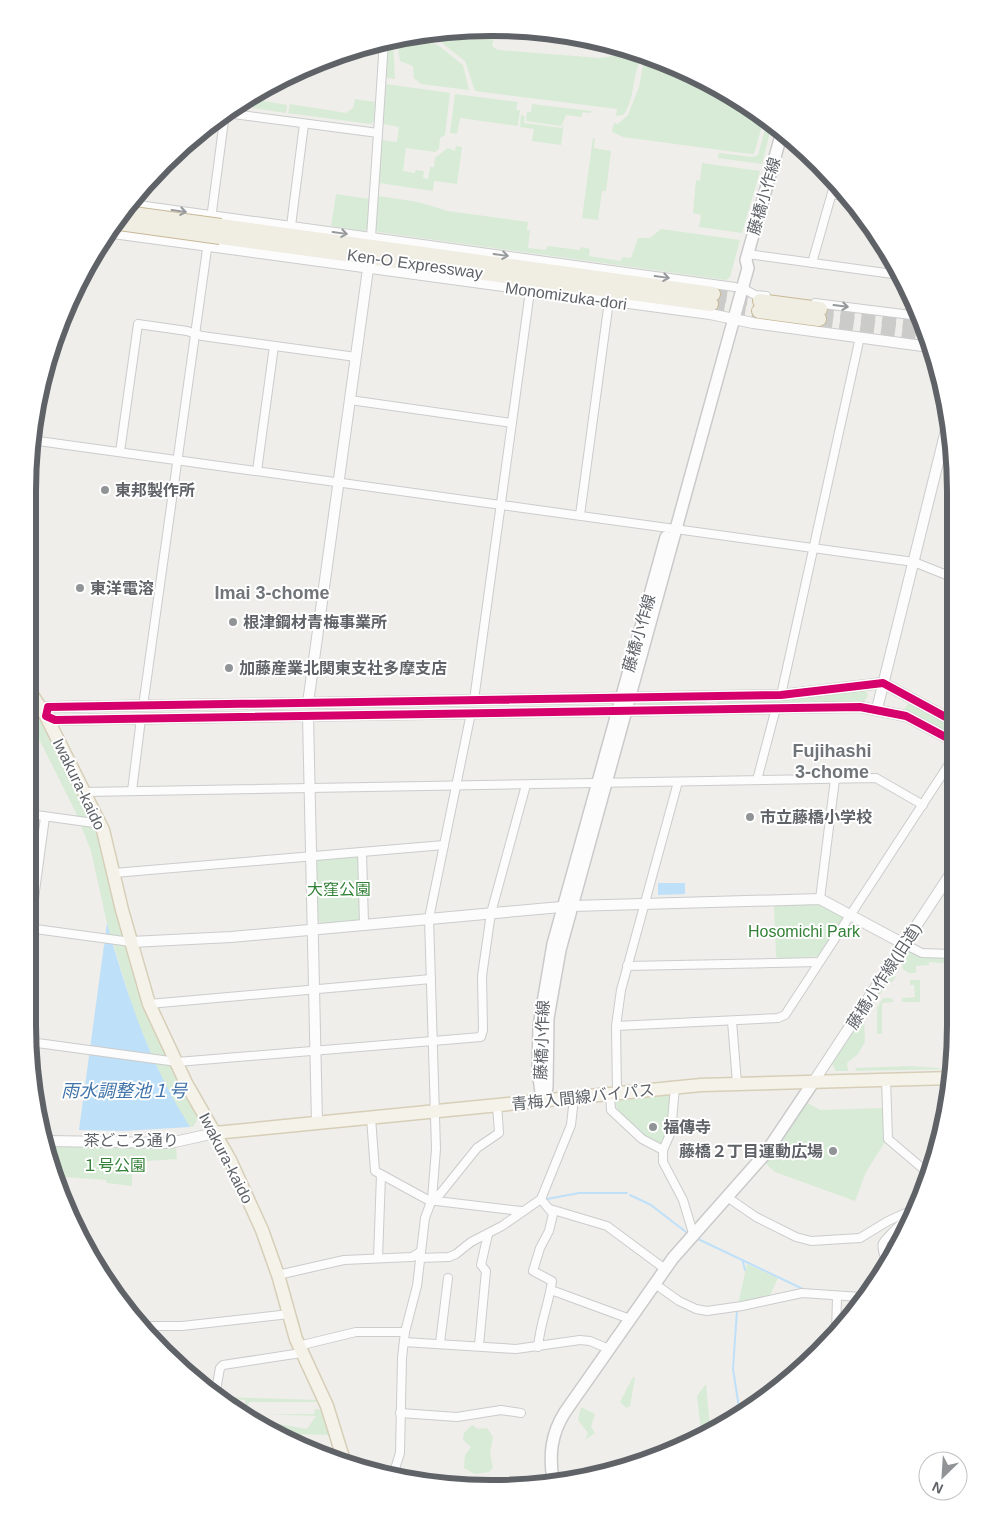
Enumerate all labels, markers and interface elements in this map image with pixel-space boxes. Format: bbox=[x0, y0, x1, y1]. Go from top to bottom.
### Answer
street label: 藤橋小作線 bbox=[745, 155, 783, 237]
one-way arrow bbox=[171, 206, 187, 216]
one-way arrow bbox=[332, 228, 348, 238]
street label: Ken-O Expressway bbox=[346, 246, 484, 282]
one-way arrow bbox=[493, 250, 509, 260]
one-way arrow bbox=[654, 272, 670, 282]
street label: Monomizuka-dori bbox=[504, 279, 628, 313]
one-way arrow bbox=[833, 301, 849, 311]
place label: 東邦製作所 bbox=[115, 481, 195, 499]
marker: 東邦製作所 bbox=[99, 484, 111, 496]
place label: 東洋電溶 bbox=[90, 580, 154, 597]
marker: 東洋電溶 bbox=[74, 582, 86, 594]
district label: Imai 3-chome bbox=[214, 583, 330, 603]
street label: 藤橋小作線 bbox=[620, 592, 658, 674]
place label: 根津鋼材青梅事業所 bbox=[243, 613, 387, 631]
marker: 根津鋼材青梅事業所 bbox=[227, 616, 239, 628]
place label: 加藤産業北関東支社多摩支店 bbox=[239, 659, 447, 677]
marker: 加藤産業北関東支社多摩支店 bbox=[223, 662, 235, 674]
street label: Iwakura-kaido bbox=[50, 736, 109, 833]
district label: Fujihashi 3-chome bbox=[792, 741, 872, 782]
place label: 市立藤橋小学校 bbox=[760, 809, 872, 826]
marker: 市立藤橋小学校 bbox=[744, 811, 756, 823]
park label: 大窪公園 bbox=[307, 881, 371, 898]
street label: 藤橋小作線(旧道) bbox=[843, 920, 925, 1032]
park label: Hosomichi Park bbox=[748, 923, 861, 940]
street label: 藤橋小作線 bbox=[532, 1000, 552, 1080]
water label: 雨水調整池１号 bbox=[61, 1081, 189, 1101]
street label: 青梅入間線バイパス bbox=[511, 1081, 655, 1113]
street label: Iwakura-kaido bbox=[196, 1110, 256, 1206]
place label: 福傳寺 bbox=[663, 1119, 711, 1136]
marker: 福傳寺 bbox=[647, 1121, 659, 1133]
street label: 茶どころ通り bbox=[83, 1132, 179, 1149]
place label: 藤橋２丁目運動広場 bbox=[679, 1143, 823, 1160]
marker: 藤橋２丁目運動広場 bbox=[827, 1145, 839, 1157]
park label: １号公園 bbox=[82, 1157, 146, 1174]
north arrow bbox=[918, 1451, 968, 1501]
text: N bbox=[930, 1478, 945, 1497]

